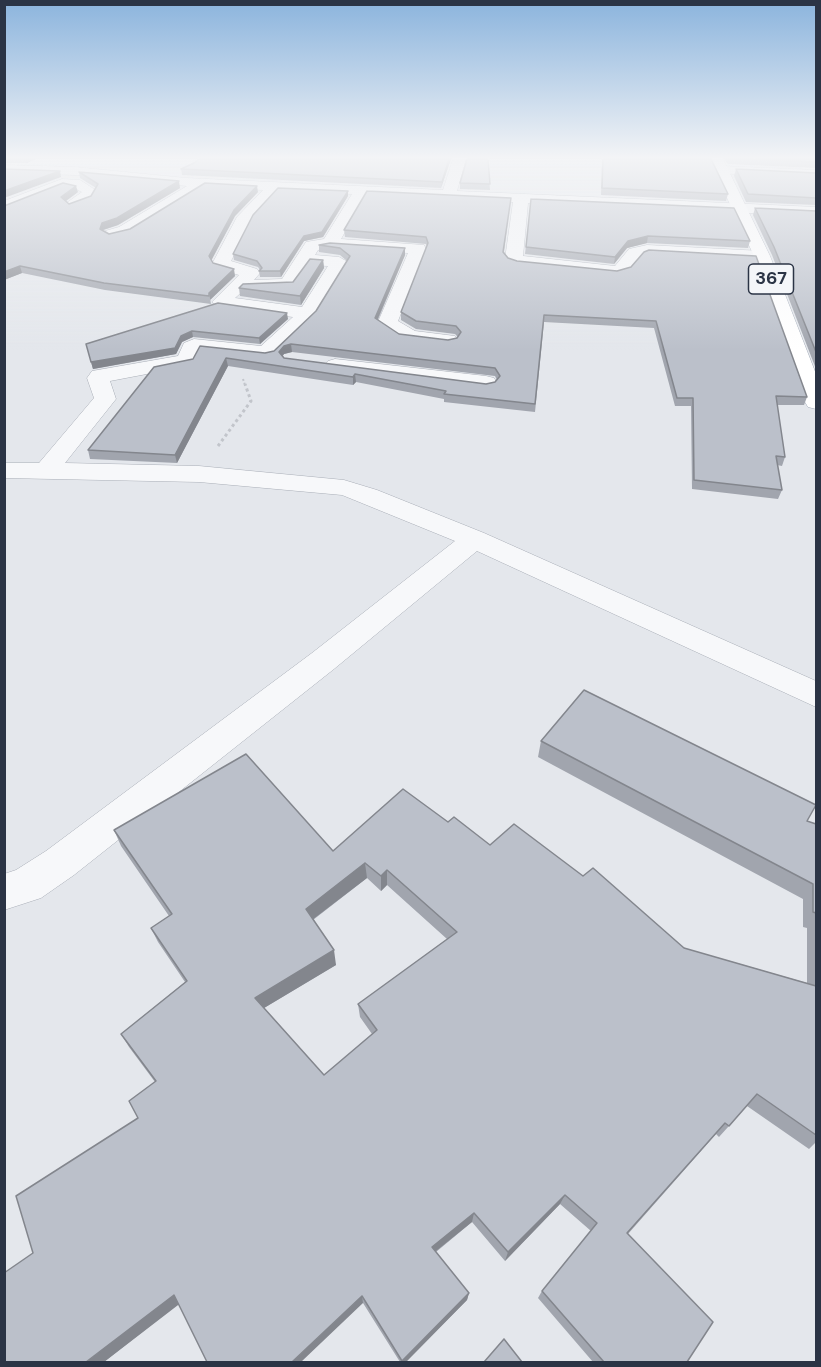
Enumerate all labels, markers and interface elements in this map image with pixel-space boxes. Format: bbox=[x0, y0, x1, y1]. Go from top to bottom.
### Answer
road number: 367 bbox=[748, 264, 794, 294]

